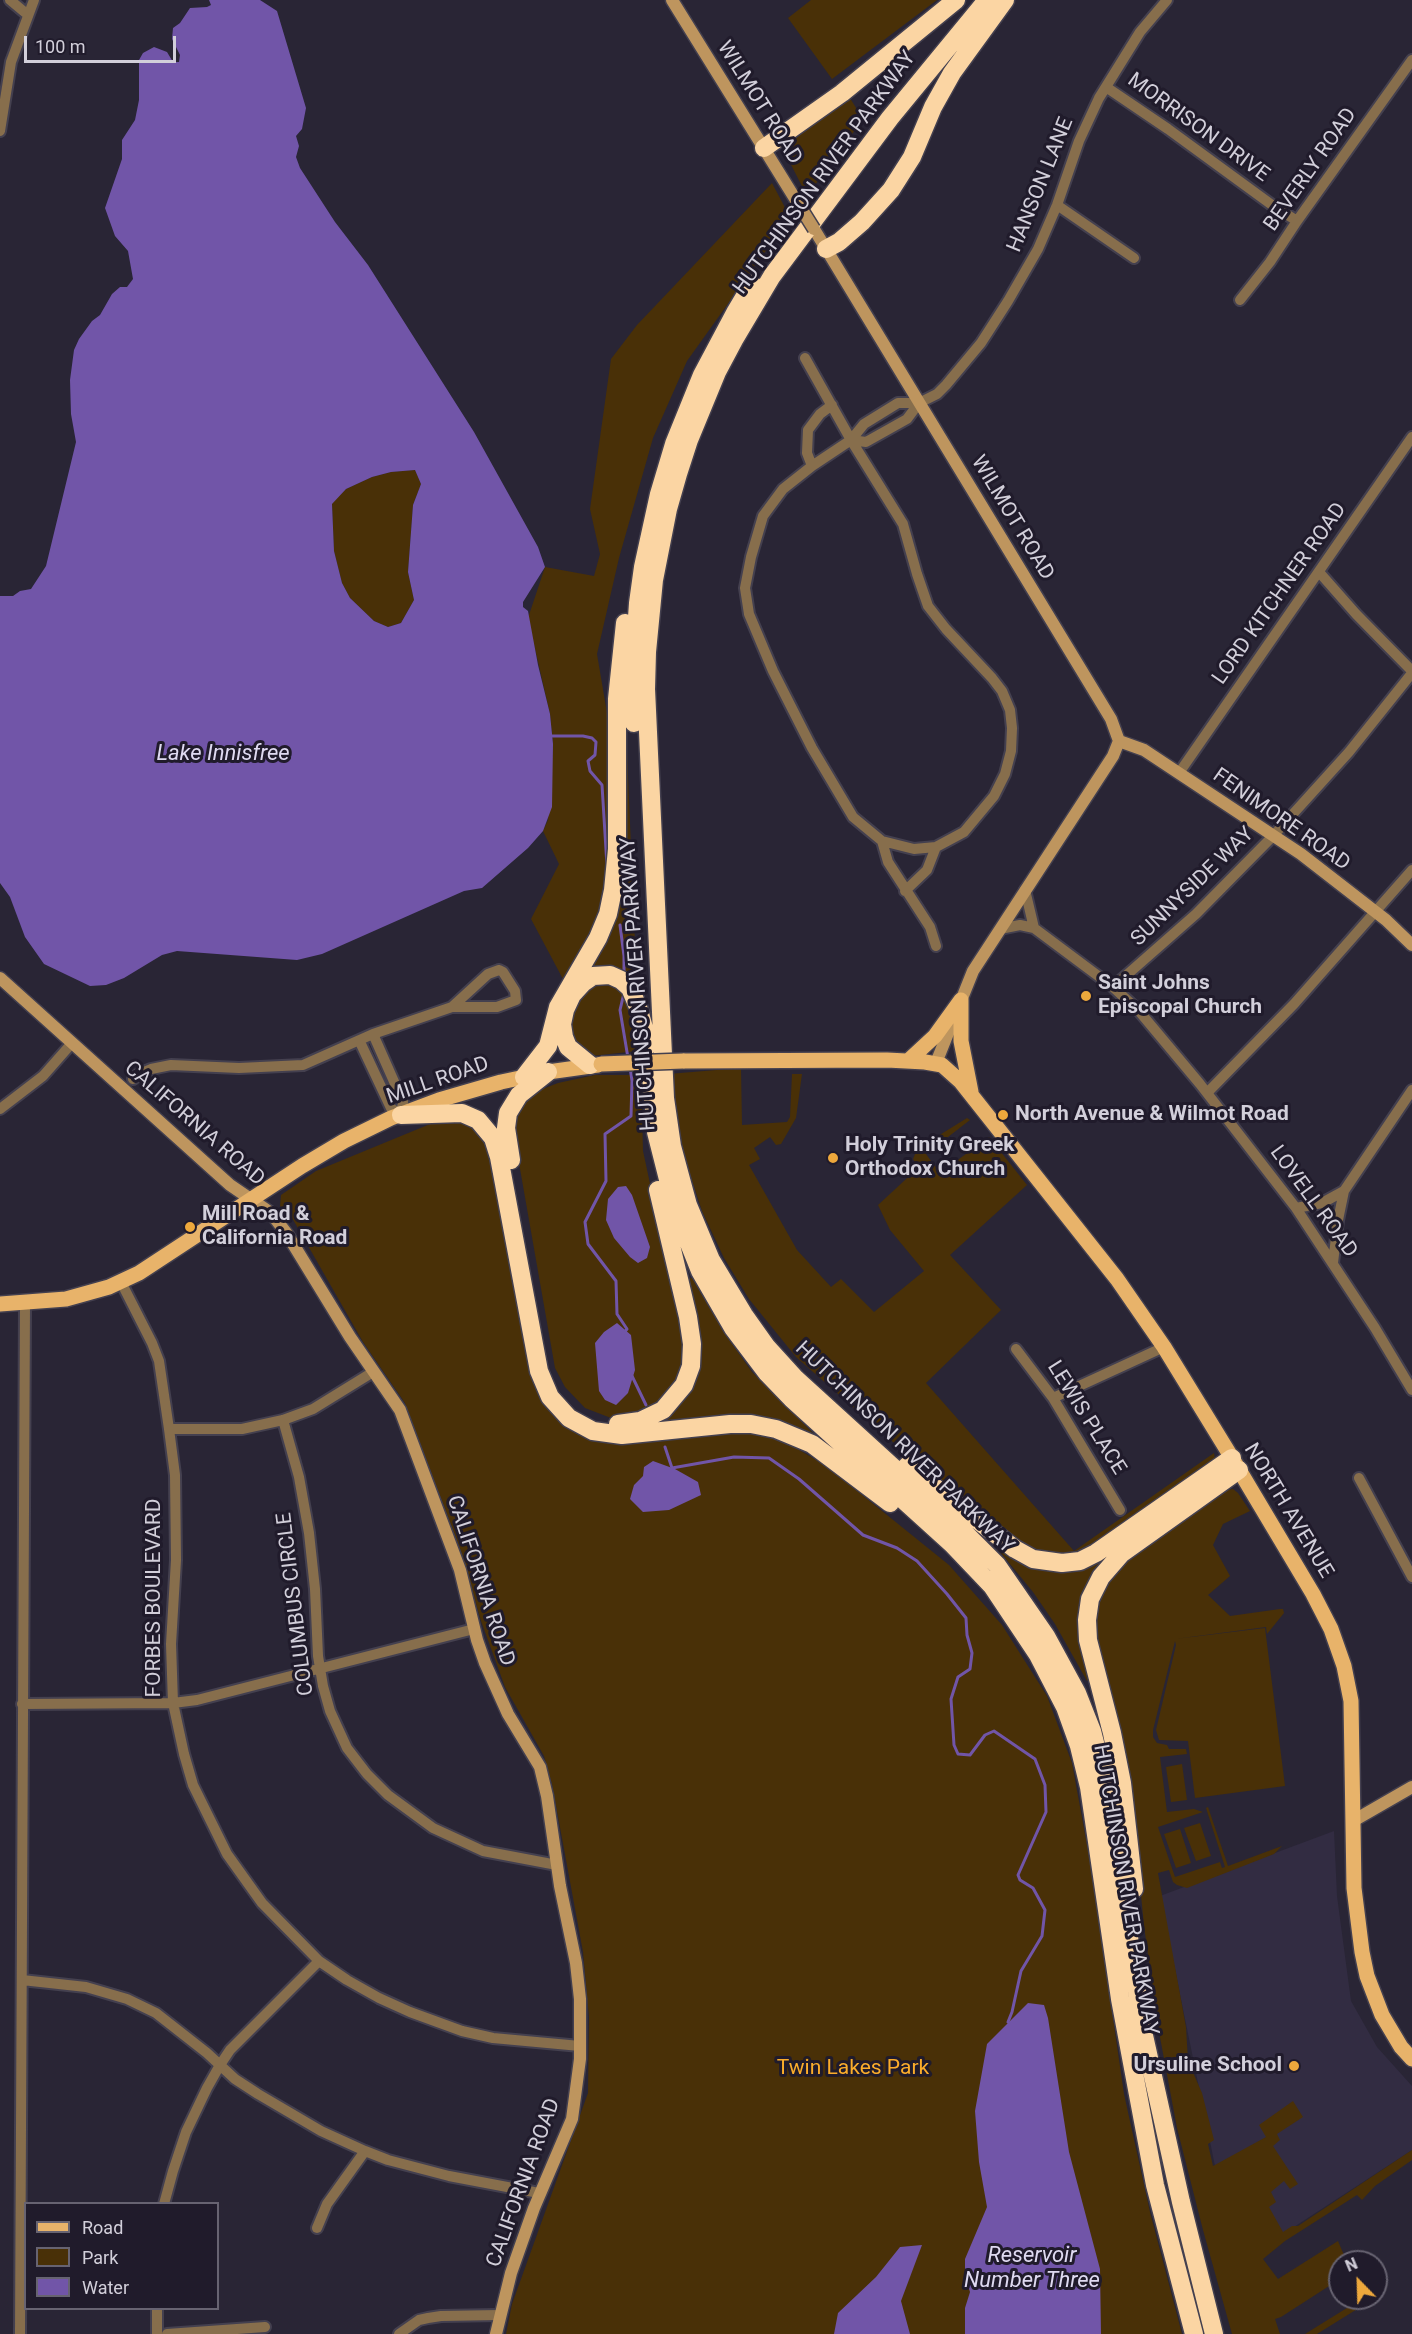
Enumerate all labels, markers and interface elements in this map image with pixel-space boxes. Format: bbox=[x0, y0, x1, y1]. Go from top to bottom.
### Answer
scale bar bbox=[27, 24, 178, 62]
text: 100 m bbox=[35, 36, 86, 57]
street label: WILMOT ROAD bbox=[711, 37, 807, 169]
street label: HUTCHINSON RIVER PARKWAY bbox=[728, 46, 922, 300]
street label: MORRISON DRIVE bbox=[1122, 68, 1274, 188]
street label: BEVERLY ROAD bbox=[1259, 104, 1363, 236]
street label: HANSON LANE bbox=[1003, 114, 1079, 256]
street label: WILMOT ROAD bbox=[965, 451, 1059, 585]
street label: LORD KITCHNER ROAD bbox=[1208, 498, 1352, 690]
water label: Lake Innisfree bbox=[156, 741, 290, 767]
street label: FENIMORE ROAD bbox=[1208, 763, 1354, 877]
street label: SUNNYSIDE WAY bbox=[1126, 822, 1260, 952]
street label: HUTCHINSON RIVER PARKWAY bbox=[616, 836, 662, 1132]
place label: Saint Johns Episcopal Church bbox=[1098, 971, 1262, 1021]
marker: Saint Johns Episcopal Church bbox=[1079, 989, 1093, 1003]
street label: MILL ROAD bbox=[384, 1052, 492, 1110]
street label: CALIFORNIA ROAD bbox=[119, 1056, 269, 1192]
place label: North Avenue & Wilmot Road bbox=[1015, 1102, 1289, 1128]
marker: North Avenue & Wilmot Road bbox=[996, 1108, 1010, 1122]
place label: Holy Trinity Greek Orthodox Church bbox=[845, 1133, 1015, 1183]
street label: LOVELL ROAD bbox=[1264, 1141, 1362, 1263]
marker: Holy Trinity Greek Orthodox Church bbox=[826, 1151, 840, 1165]
place label: Mill Road & California Road bbox=[202, 1202, 347, 1252]
marker: Mill Road & California Road bbox=[183, 1220, 197, 1234]
street label: HUTCHINSON RIVER PARKWAY bbox=[789, 1337, 1019, 1559]
street label: LEWIS PLACE bbox=[1041, 1357, 1131, 1479]
street label: NORTH AVENUE bbox=[1238, 1439, 1338, 1583]
street label: CALIFORNIA ROAD bbox=[441, 1493, 519, 1669]
street label: FORBES BOULEVARD bbox=[142, 1498, 168, 1698]
street label: COLUMBUS CIRCLE bbox=[272, 1511, 320, 1697]
street label: HUTCHINSON RIVER PARKWAY bbox=[1087, 1743, 1163, 2037]
place label: Ursuline School bbox=[1134, 2053, 1282, 2079]
park label: Twin Lakes Park bbox=[777, 2056, 929, 2082]
marker: Ursuline School bbox=[1287, 2059, 1301, 2073]
street label: CALIFORNIA ROAD bbox=[482, 2095, 566, 2271]
legend bbox=[24, 2202, 219, 2310]
text: Road bbox=[82, 2217, 123, 2238]
water label: Reservoir Number Three bbox=[964, 2243, 1100, 2294]
text: Park bbox=[82, 2247, 118, 2268]
north arrow bbox=[1328, 2250, 1388, 2310]
text: N bbox=[1343, 2254, 1360, 2276]
text: Water bbox=[82, 2277, 129, 2298]

